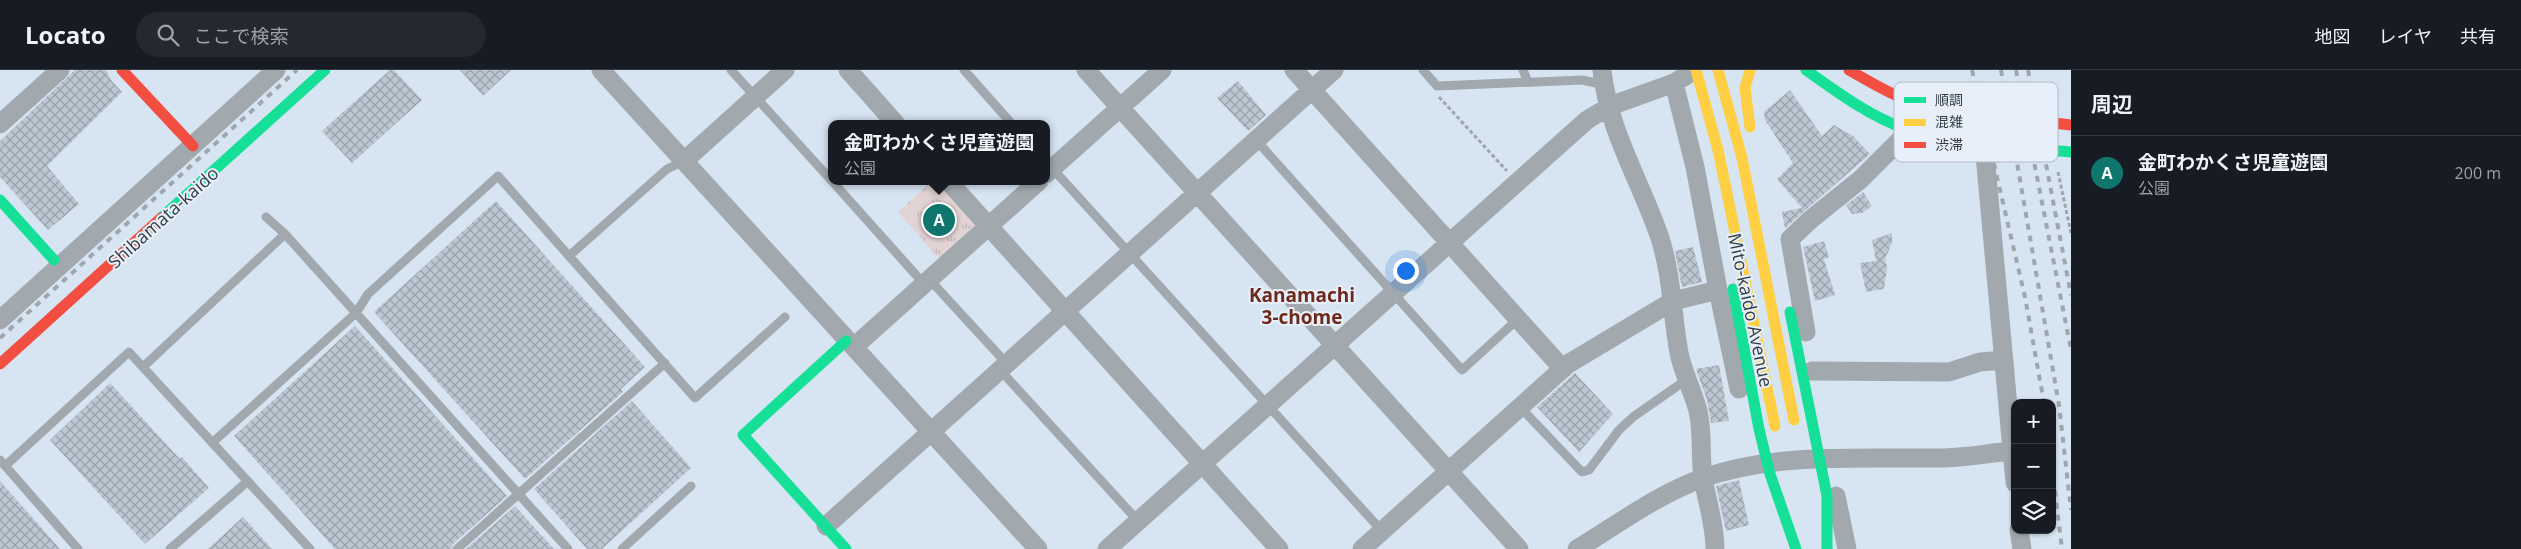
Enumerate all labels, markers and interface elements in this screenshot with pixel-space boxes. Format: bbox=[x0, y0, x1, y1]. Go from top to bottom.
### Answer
search box bbox=[136, 12, 486, 57]
text: Locato bbox=[25, 18, 106, 51]
icon: search bbox=[154, 21, 182, 49]
text: ここで検索 bbox=[194, 23, 289, 49]
text: 地図 bbox=[2315, 24, 2351, 48]
text: レイヤ bbox=[2379, 24, 2432, 48]
text: 共有 bbox=[2460, 24, 2496, 48]
legend bbox=[1894, 82, 2058, 162]
text: 順調 bbox=[1935, 90, 1963, 109]
text: 周辺 bbox=[2091, 90, 2133, 118]
text: 混雑 bbox=[1935, 112, 1963, 131]
popup bbox=[828, 120, 1050, 185]
text: 金町わかくさ児童遊園 bbox=[844, 129, 1034, 155]
text: 渋滞 bbox=[1935, 135, 1963, 154]
text: 金町わかくさ児童遊園 bbox=[2138, 149, 2328, 175]
text: 公園 bbox=[844, 157, 876, 179]
street label: Shibamata-kaido bbox=[103, 161, 223, 273]
text: A bbox=[2101, 162, 2113, 184]
text: 200 m bbox=[2455, 162, 2501, 184]
text: 公園 bbox=[2138, 177, 2170, 199]
pin: A bbox=[923, 201, 955, 239]
street label: Mito-kaido Avenue bbox=[1723, 231, 1779, 389]
your location bbox=[1393, 258, 1419, 284]
district label: Kanamachi 3-chome bbox=[1249, 282, 1355, 330]
map controls bbox=[2011, 399, 2056, 534]
button: + bbox=[2011, 399, 2056, 444]
button: − bbox=[2011, 444, 2056, 489]
button: layers bbox=[2011, 489, 2056, 534]

